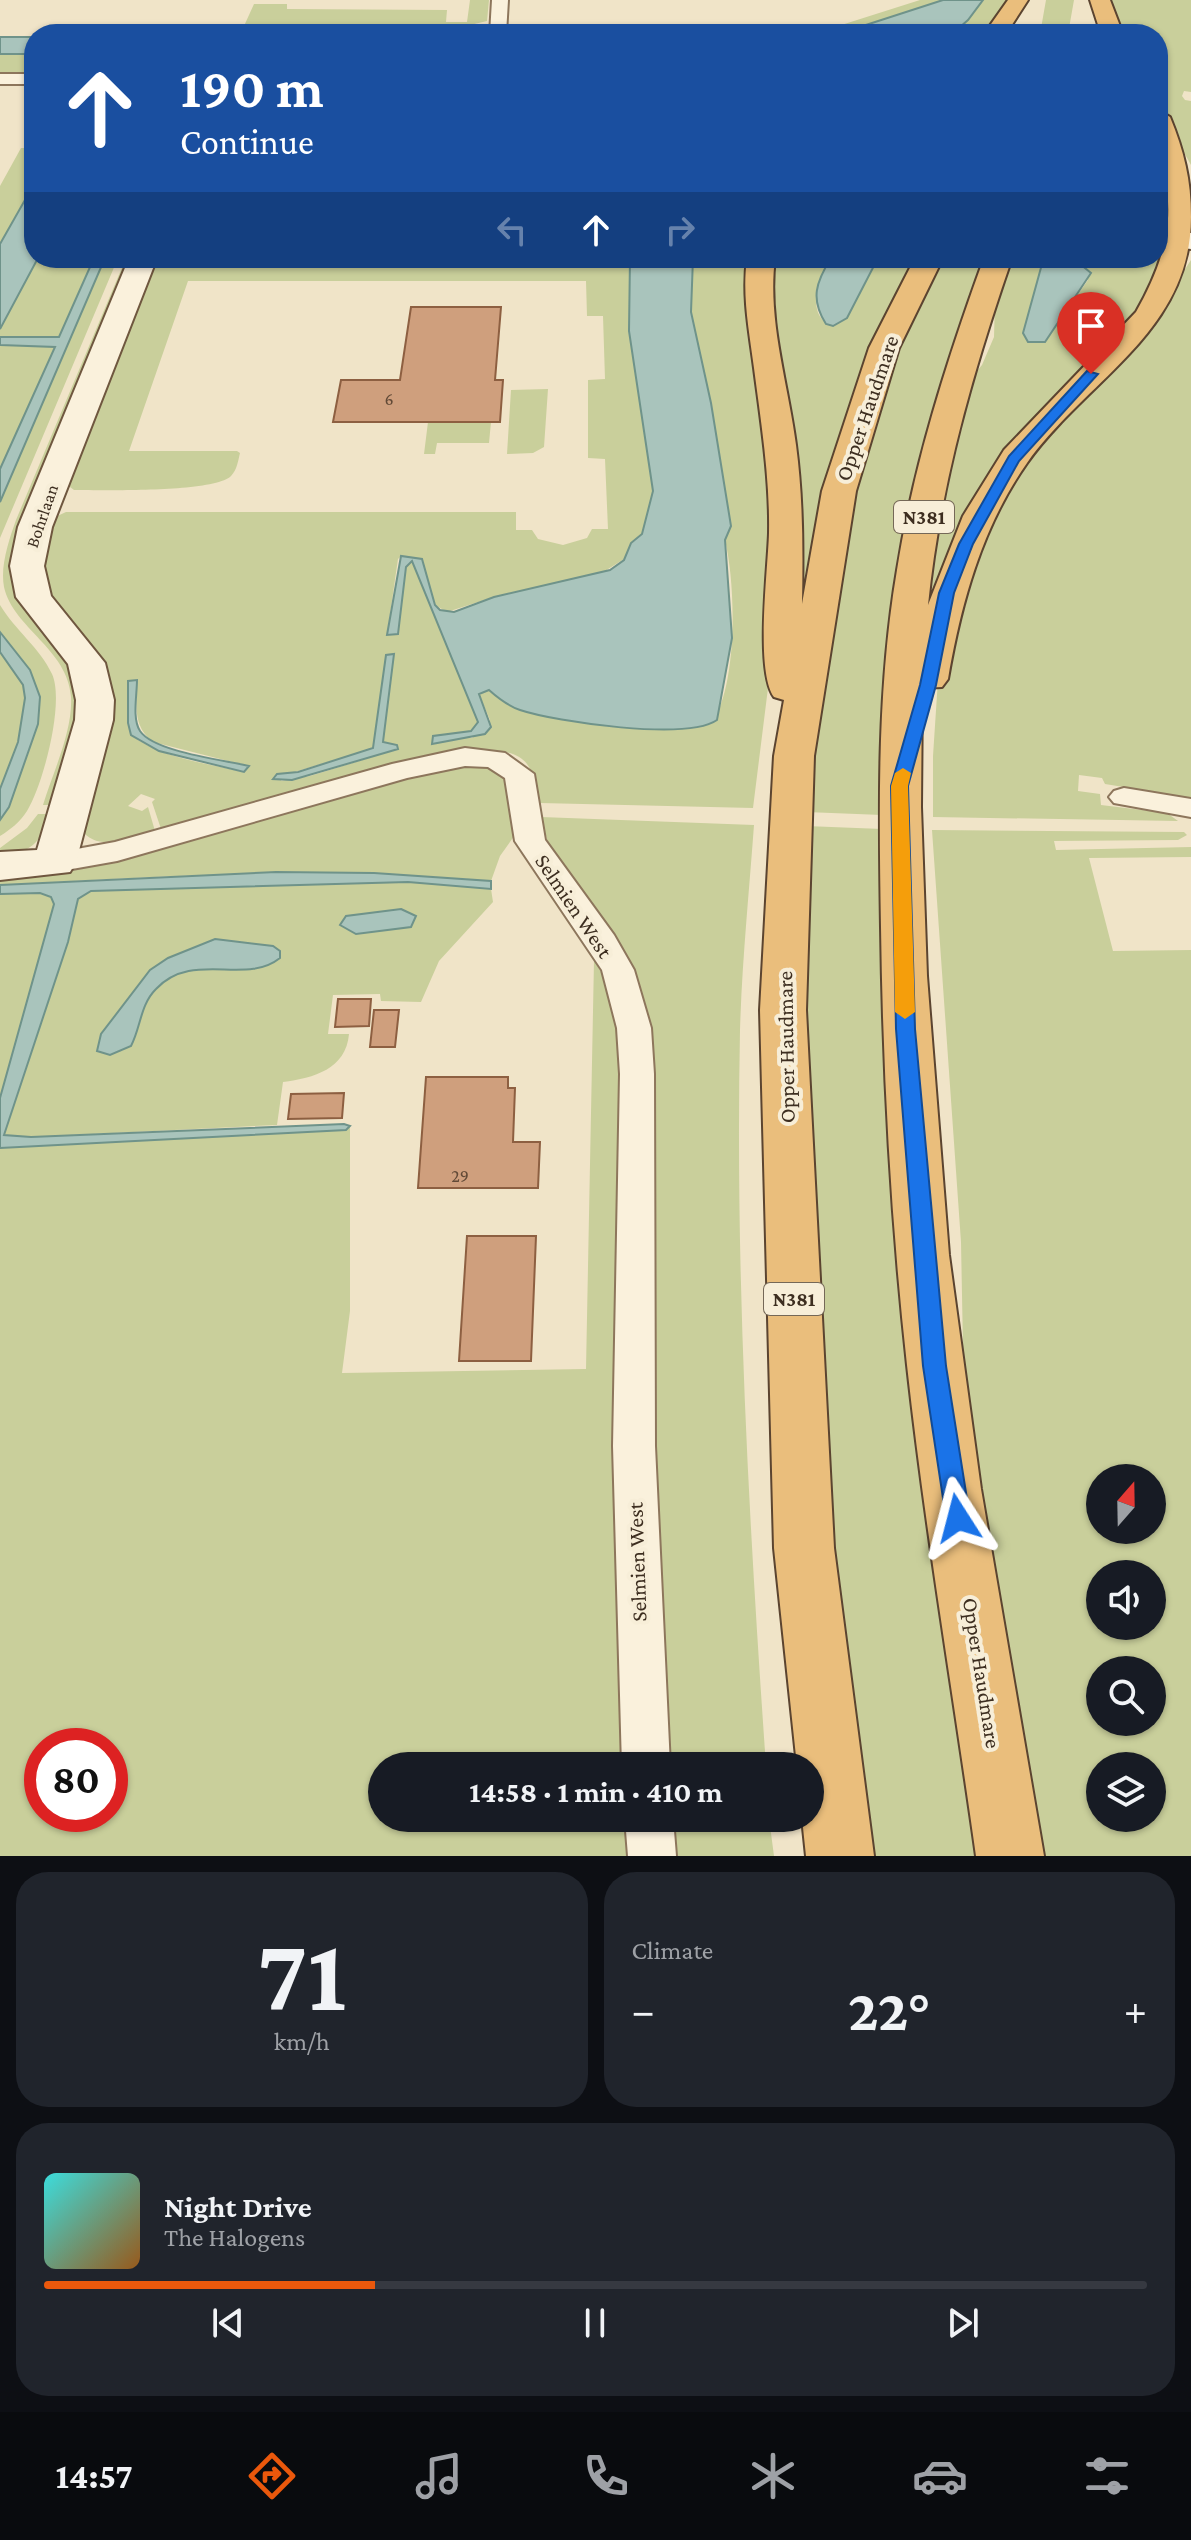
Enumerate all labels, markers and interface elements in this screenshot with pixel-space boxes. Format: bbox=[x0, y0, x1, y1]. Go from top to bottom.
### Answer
icon: ahead bbox=[48, 56, 152, 160]
text: 190 m bbox=[180, 57, 324, 119]
text: Continue bbox=[180, 122, 314, 162]
icon: left bbox=[490, 208, 534, 252]
icon: ahead bbox=[574, 208, 618, 252]
icon: right bbox=[658, 208, 702, 252]
pin bbox=[1057, 292, 1125, 374]
icon: arrive bbox=[1069, 304, 1113, 348]
street label: Opper Haudmare bbox=[830, 332, 904, 484]
house number: 6 bbox=[384, 389, 394, 409]
street label: Bohrlaan bbox=[22, 481, 62, 550]
road number: N381 bbox=[894, 501, 954, 533]
street label: Selmien West bbox=[530, 849, 618, 963]
street label: Opper Haudmare bbox=[772, 971, 800, 1123]
house number: 29 bbox=[451, 1166, 469, 1186]
road number: N381 bbox=[764, 1283, 824, 1315]
north arrow bbox=[1086, 1464, 1166, 1544]
map controls bbox=[1086, 1464, 1166, 1832]
position arrow bbox=[916, 1476, 1000, 1560]
street label: Selmien West bbox=[622, 1501, 652, 1622]
button: sound bbox=[1086, 1560, 1166, 1640]
street label: Opper Haudmare bbox=[958, 1596, 1006, 1750]
button: search bbox=[1086, 1656, 1166, 1736]
speed limit sign: 80 bbox=[24, 1728, 128, 1832]
button: layers bbox=[1086, 1752, 1166, 1832]
text: 14:58 · 1 min · 410 m bbox=[469, 1775, 723, 1808]
text: 71 bbox=[257, 1917, 346, 2032]
text: Climate bbox=[632, 1936, 713, 1965]
text: 22° bbox=[848, 1976, 931, 2043]
text: − bbox=[632, 1986, 655, 2034]
text: + bbox=[1124, 1986, 1147, 2034]
text: km/h bbox=[274, 2027, 330, 2056]
text: Night Drive bbox=[164, 2190, 312, 2223]
text: The Halogens bbox=[164, 2223, 305, 2252]
icon: previous bbox=[206, 2301, 250, 2345]
icon: pause bbox=[573, 2301, 617, 2345]
icon: next bbox=[941, 2301, 985, 2345]
icon: directions bbox=[244, 2448, 300, 2504]
icon: music bbox=[411, 2448, 467, 2504]
icon: phone bbox=[578, 2448, 634, 2504]
icon: climate bbox=[745, 2448, 801, 2504]
icon: car bbox=[912, 2448, 968, 2504]
icon: filters bbox=[1079, 2448, 1135, 2504]
text: 14:57 bbox=[56, 2456, 133, 2496]

